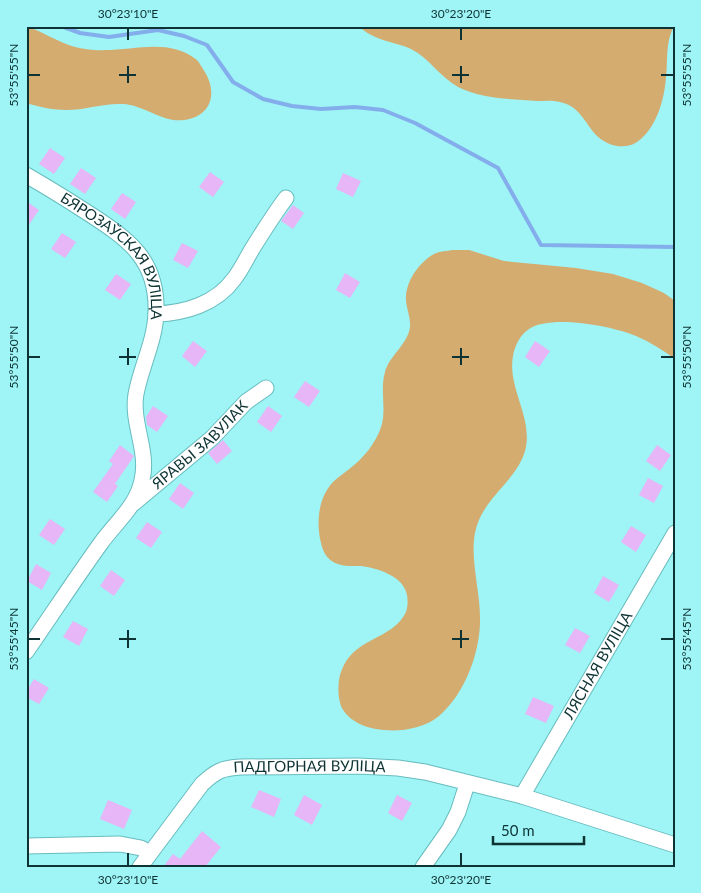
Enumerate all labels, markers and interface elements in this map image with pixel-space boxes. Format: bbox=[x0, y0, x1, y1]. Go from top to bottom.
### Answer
text: 30°23'10"E bbox=[98, 6, 158, 21]
text: 30°23'20"E bbox=[431, 6, 491, 21]
text: 53°55'55"N bbox=[6, 44, 21, 106]
text: 53°55'55"N bbox=[679, 44, 694, 106]
street label: БЯРОЗАЎСКАЯ ВУЛІЦА bbox=[58, 188, 166, 321]
text: 53°55'50"N bbox=[6, 326, 21, 388]
text: 53°55'50"N bbox=[679, 326, 694, 388]
street label: ЯРАВЫ ЗАВУЛАК bbox=[147, 396, 251, 493]
street label: ЛЯСНАЯ ВУЛІЦА bbox=[558, 607, 636, 723]
text: 53°55'45"N bbox=[6, 608, 21, 670]
text: 53°55'45"N bbox=[679, 608, 694, 670]
street label: ПАДГОРНАЯ ВУЛІЦА bbox=[233, 756, 387, 775]
scale bar bbox=[493, 813, 585, 845]
text: 50 m bbox=[501, 821, 535, 839]
text: 30°23'10"E bbox=[98, 872, 158, 887]
text: 30°23'20"E bbox=[431, 872, 491, 887]

